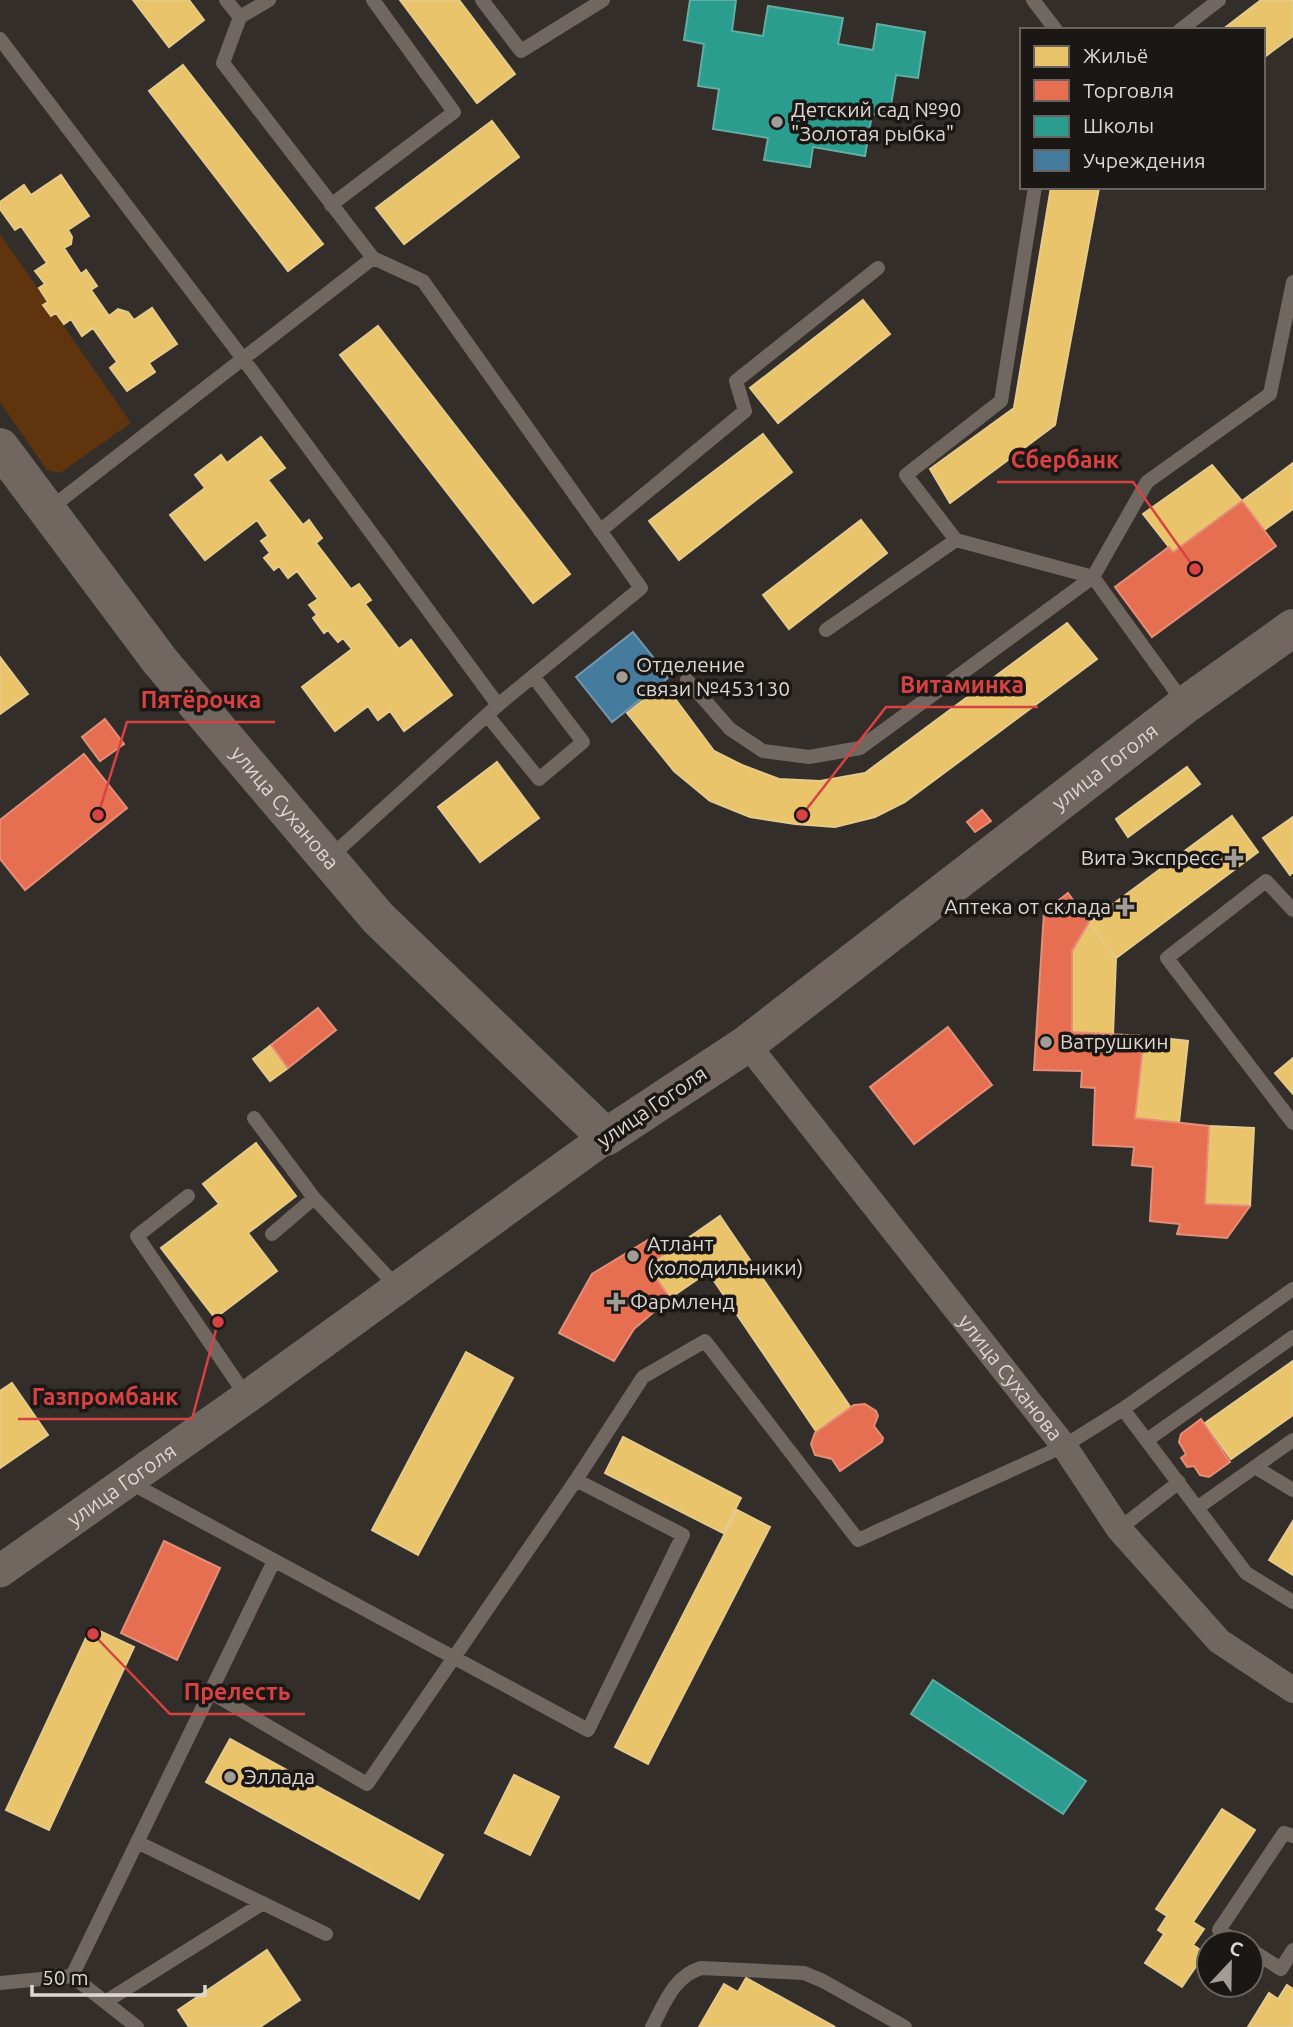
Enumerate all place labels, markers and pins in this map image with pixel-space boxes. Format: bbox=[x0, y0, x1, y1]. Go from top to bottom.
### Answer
place label: Детский сад №90 "Золотая рыбка" bbox=[791, 97, 961, 145]
marker: Детский сад №90 "Золотая рыбка" bbox=[769, 114, 785, 130]
callout: Сбербанк bbox=[997, 438, 1133, 482]
place label: Отделение связи №453130 bbox=[636, 652, 790, 700]
callout: Витаминка bbox=[886, 663, 1038, 707]
marker: Отделение связи №453130 bbox=[614, 669, 630, 685]
callout: Пятёрочка bbox=[127, 678, 275, 722]
place label: Вита Экспресс bbox=[1081, 845, 1220, 869]
marker: Вита Экспресс bbox=[1226, 850, 1242, 866]
place label: Аптека от склада bbox=[944, 894, 1111, 918]
marker: Аптека от склада bbox=[1117, 899, 1133, 915]
place label: Ватрушкин bbox=[1060, 1029, 1168, 1053]
marker: Ватрушкин bbox=[1038, 1034, 1054, 1050]
place label: Атлант (холодильники) bbox=[647, 1231, 803, 1279]
marker: Атлант (холодильники) bbox=[625, 1248, 641, 1264]
place label: Фармленд bbox=[630, 1289, 735, 1313]
marker: Фармленд bbox=[608, 1294, 624, 1310]
callout: Газпромбанк bbox=[18, 1375, 192, 1419]
callout: Прелесть bbox=[170, 1670, 305, 1714]
place label: Эллада bbox=[244, 1764, 315, 1788]
marker: Эллада bbox=[222, 1769, 238, 1785]

